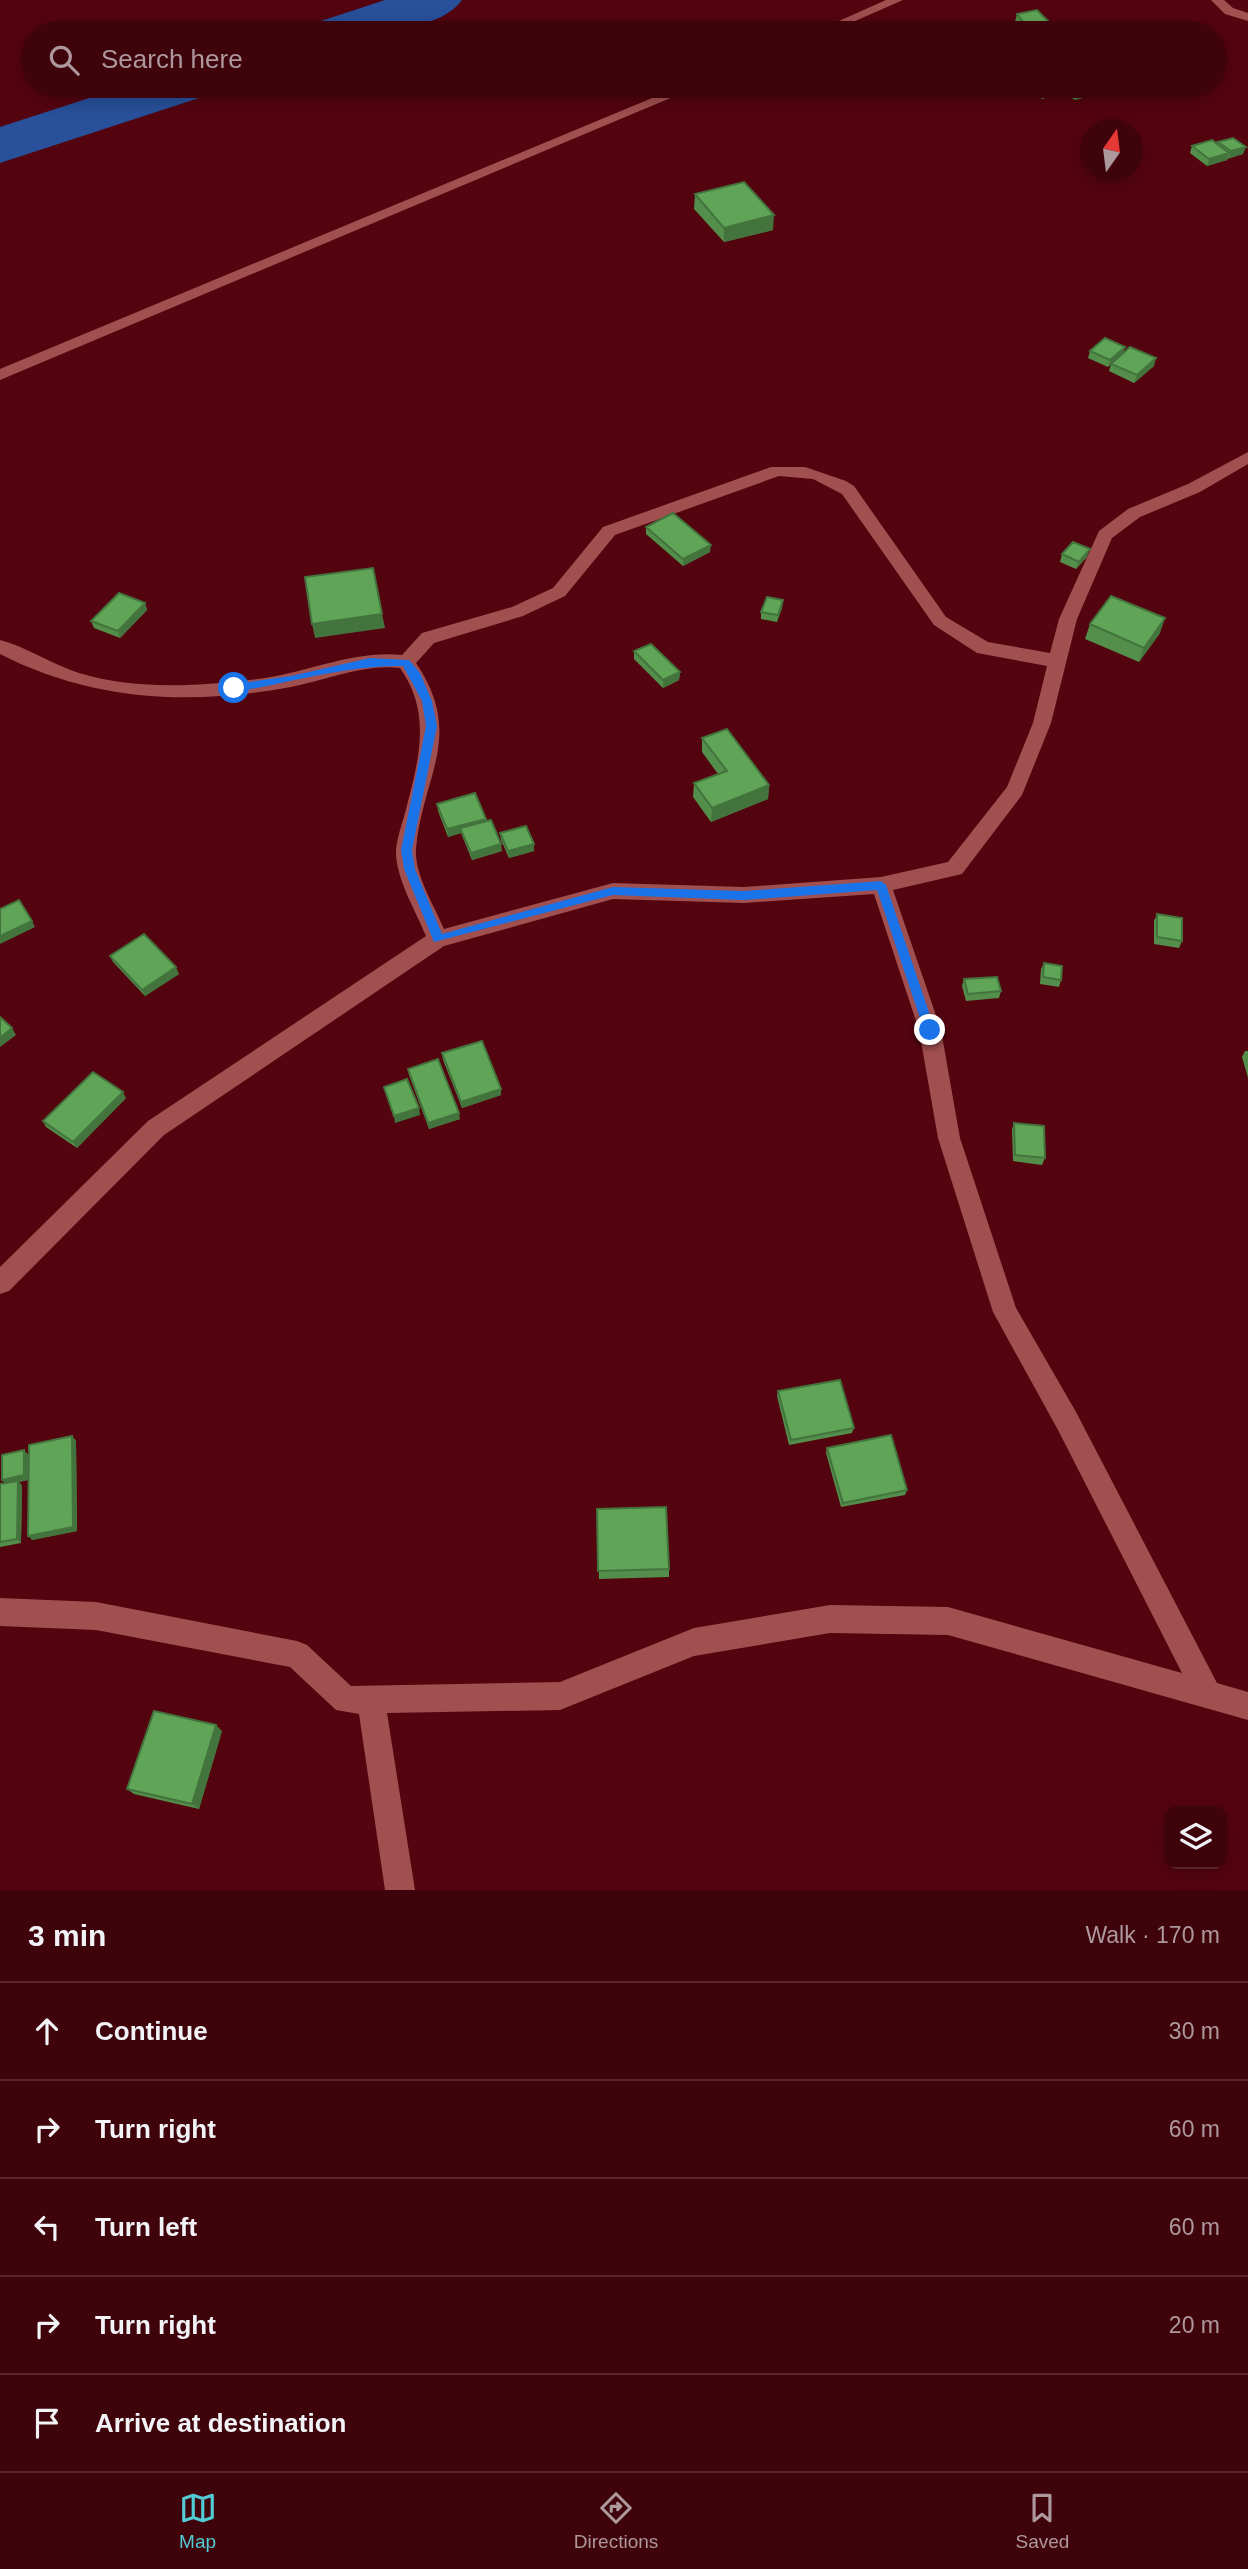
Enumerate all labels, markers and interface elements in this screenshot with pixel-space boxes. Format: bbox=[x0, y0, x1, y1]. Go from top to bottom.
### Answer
search box bbox=[21, 21, 1227, 98]
icon: search bbox=[45, 41, 83, 79]
text: Search here bbox=[101, 44, 243, 74]
north arrow bbox=[1080, 119, 1143, 182]
route start bbox=[218, 672, 249, 703]
route end bbox=[914, 1014, 945, 1045]
map controls bbox=[1164, 1806, 1227, 1869]
button: layers bbox=[1164, 1806, 1227, 1869]
text: 3 min bbox=[28, 1919, 106, 1952]
text: Walk · 170 m bbox=[1085, 1922, 1220, 1948]
icon: ahead bbox=[28, 2012, 66, 2050]
text: Continue bbox=[95, 2016, 208, 2046]
text: 30 m bbox=[1169, 2018, 1220, 2044]
icon: right bbox=[28, 2110, 66, 2148]
text: Turn right bbox=[95, 2114, 216, 2144]
text: 60 m bbox=[1169, 2116, 1220, 2142]
icon: left bbox=[28, 2208, 66, 2246]
text: Turn left bbox=[95, 2212, 197, 2242]
text: 60 m bbox=[1169, 2214, 1220, 2240]
icon: right bbox=[28, 2306, 66, 2344]
text: Turn right bbox=[95, 2310, 216, 2340]
text: 20 m bbox=[1169, 2312, 1220, 2338]
icon: arrive bbox=[28, 2404, 66, 2442]
text: Arrive at destination bbox=[95, 2408, 346, 2438]
tab: Map bbox=[179, 2489, 217, 2553]
tab: Directions bbox=[574, 2489, 658, 2553]
tab: Saved bbox=[1015, 2489, 1069, 2553]

